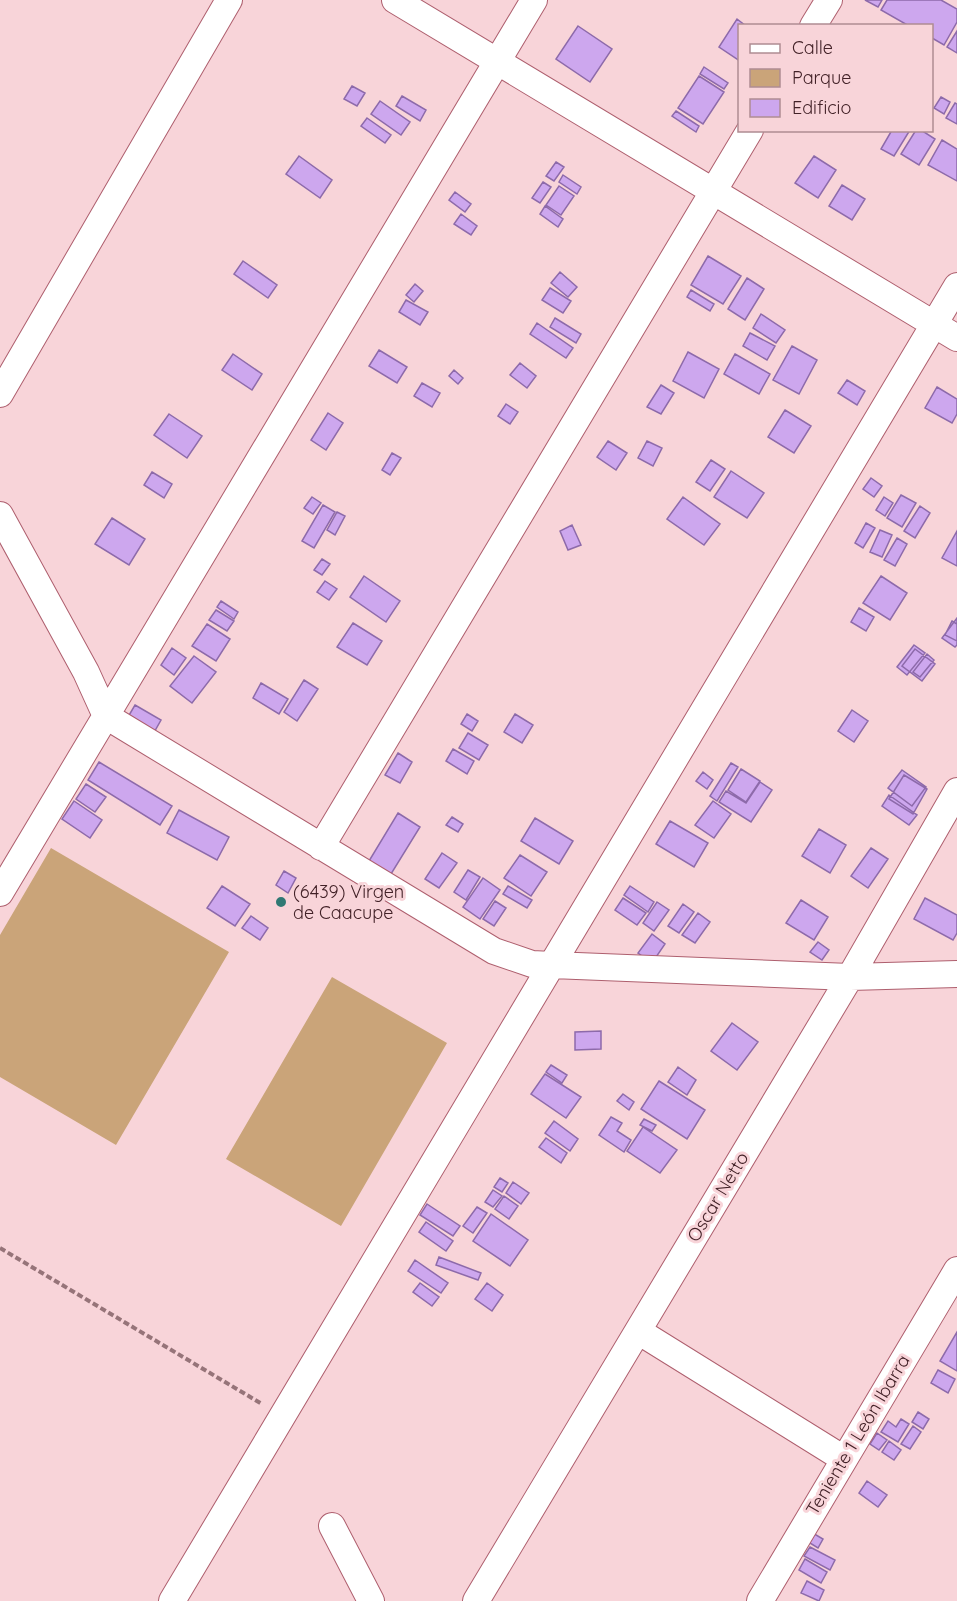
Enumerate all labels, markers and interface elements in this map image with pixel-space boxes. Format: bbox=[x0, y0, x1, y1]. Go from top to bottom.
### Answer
legend bbox=[738, 24, 933, 132]
text: Calle bbox=[792, 36, 833, 59]
text: Parque bbox=[792, 66, 851, 89]
text: Edificio bbox=[792, 96, 851, 119]
place label: (6439) Virgen de Caacupe bbox=[293, 880, 404, 924]
marker: (6439) Virgen de Caacupe bbox=[274, 895, 288, 909]
street label: Oscar Netto bbox=[682, 1148, 753, 1246]
street label: Teniente 1 León Ibarra bbox=[801, 1350, 915, 1519]

